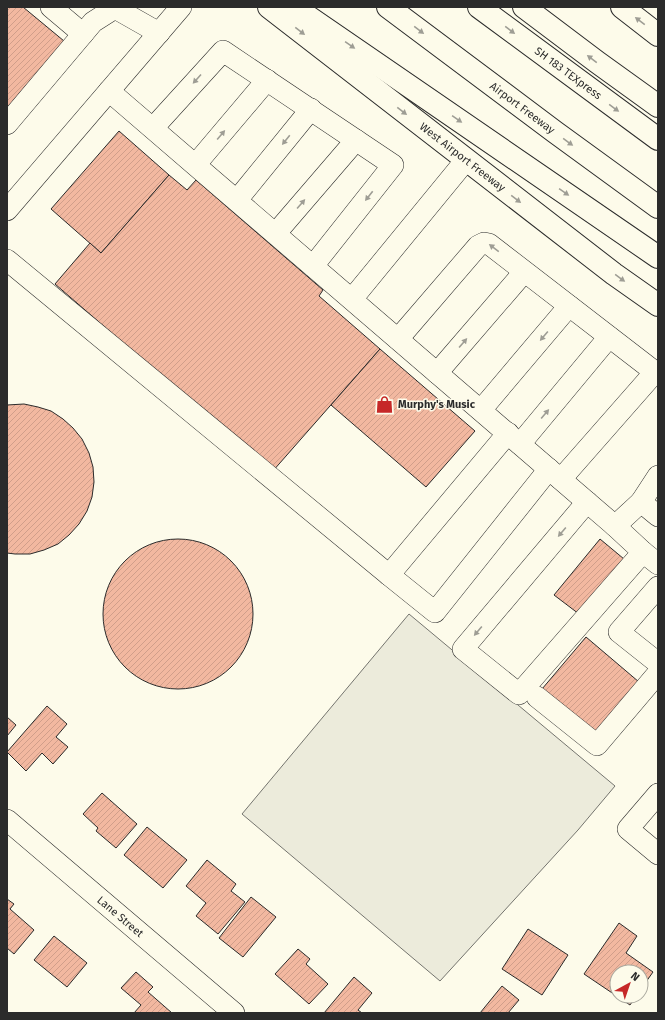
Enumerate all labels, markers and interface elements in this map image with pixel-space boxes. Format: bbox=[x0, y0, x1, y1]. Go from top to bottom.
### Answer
one-way arrow bbox=[634, 17, 645, 25]
one-way arrow bbox=[414, 26, 425, 35]
one-way arrow bbox=[505, 26, 515, 34]
one-way arrow bbox=[294, 27, 305, 35]
one-way arrow bbox=[344, 41, 355, 49]
street label: SH 183 TEXpress bbox=[532, 44, 604, 102]
one-way arrow bbox=[587, 54, 598, 63]
one-way arrow bbox=[193, 75, 202, 84]
street label: Airport Freeway bbox=[487, 79, 558, 137]
one-way arrow bbox=[609, 104, 620, 112]
one-way arrow bbox=[397, 106, 408, 115]
one-way arrow bbox=[451, 115, 462, 123]
street label: West Airport Freeway bbox=[417, 120, 509, 195]
one-way arrow bbox=[216, 129, 225, 140]
one-way arrow bbox=[282, 134, 290, 145]
one-way arrow bbox=[563, 138, 574, 146]
one-way arrow bbox=[559, 188, 569, 196]
one-way arrow bbox=[364, 190, 373, 201]
one-way arrow bbox=[511, 194, 522, 203]
one-way arrow bbox=[297, 198, 306, 209]
one-way arrow bbox=[488, 244, 499, 252]
one-way arrow bbox=[614, 274, 625, 282]
one-way arrow bbox=[539, 330, 548, 341]
one-way arrow bbox=[458, 338, 467, 348]
shop icon: Murphy's Music bbox=[375, 394, 395, 414]
place label: Murphy's Music bbox=[398, 398, 476, 411]
one-way arrow bbox=[541, 409, 550, 419]
one-way arrow bbox=[558, 526, 567, 537]
one-way arrow bbox=[473, 625, 482, 636]
street label: Lane Street bbox=[95, 893, 146, 940]
north arrow bbox=[609, 964, 649, 1004]
text: N bbox=[628, 969, 642, 984]

